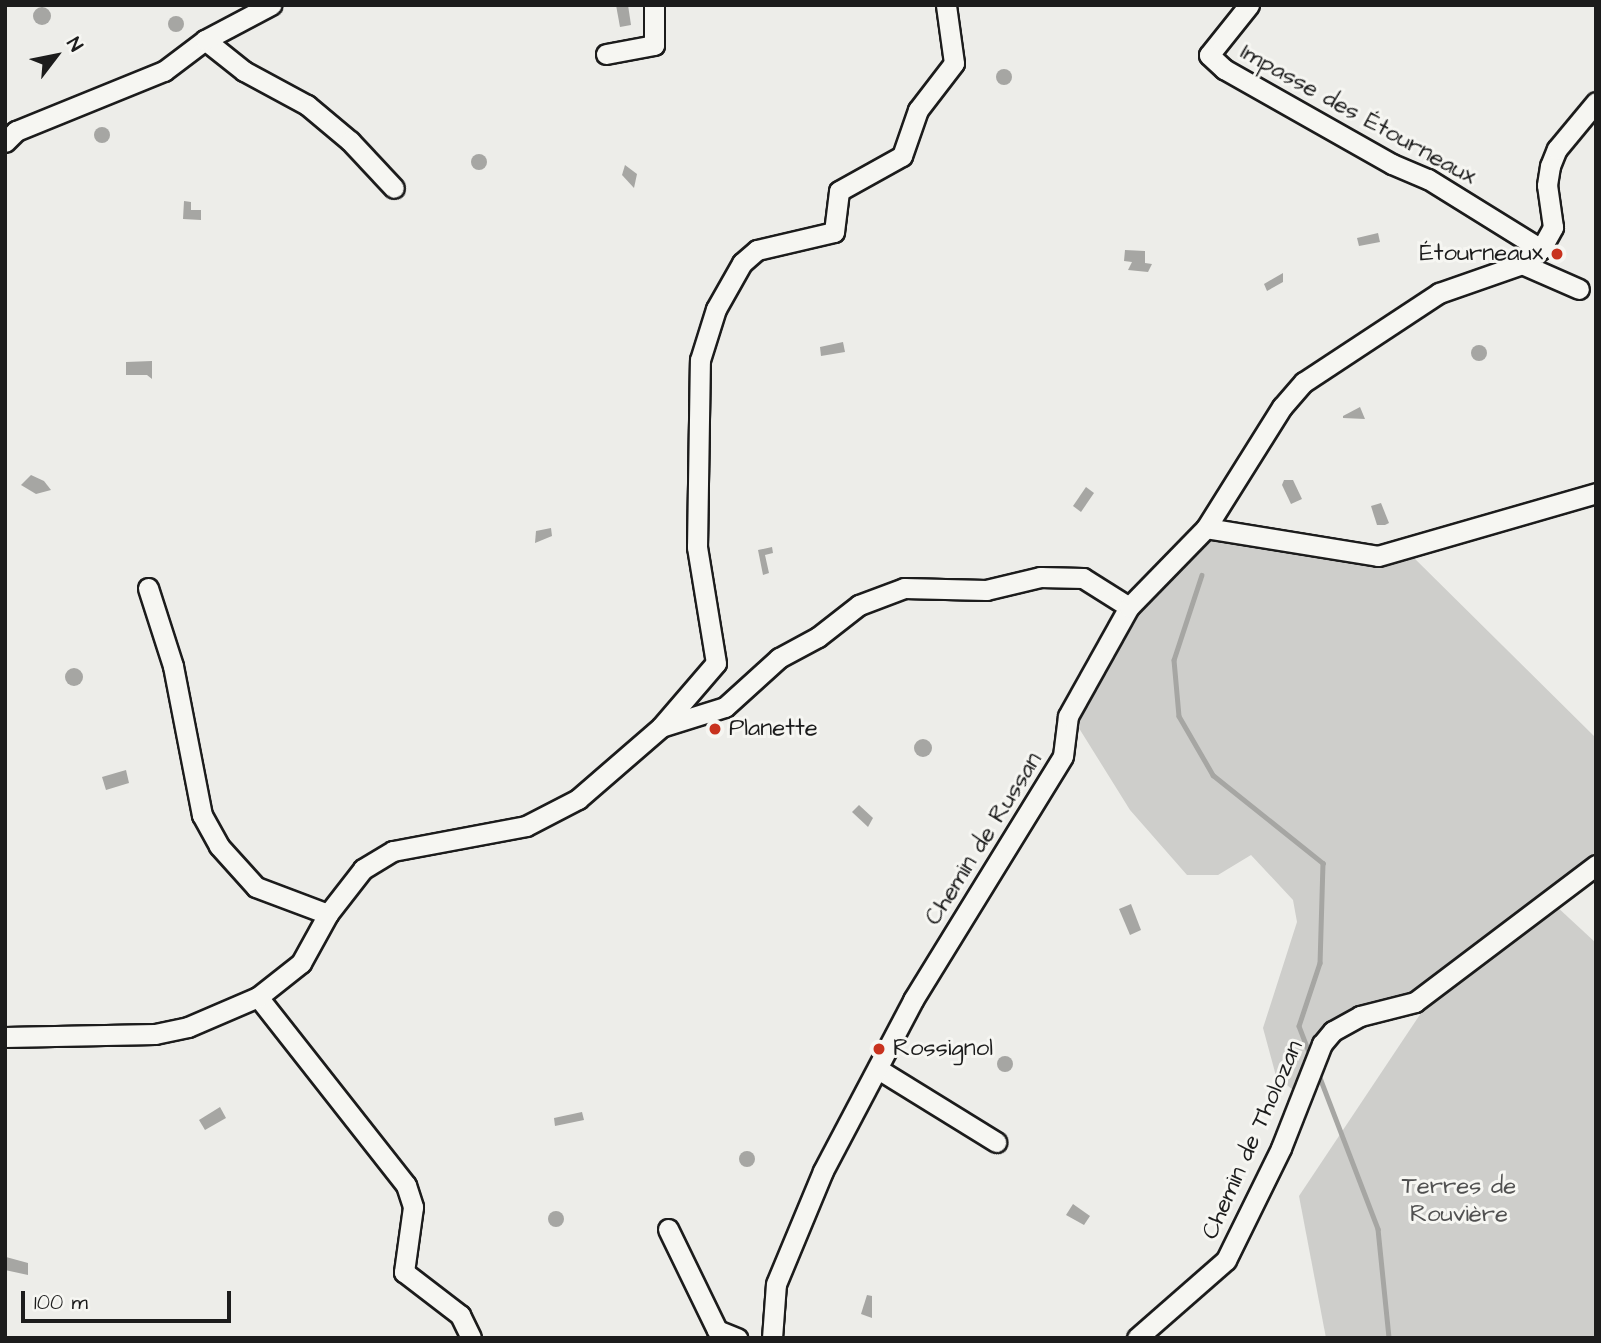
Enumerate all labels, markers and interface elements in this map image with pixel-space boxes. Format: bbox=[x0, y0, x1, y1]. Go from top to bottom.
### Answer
north arrow bbox=[21, 21, 91, 91]
text: N bbox=[60, 32, 89, 57]
street label: Impasse des Étourneaux bbox=[1235, 38, 1481, 192]
place label: Étourneaux bbox=[1419, 240, 1543, 268]
marker: Étourneaux bbox=[1549, 246, 1565, 262]
place label: Planette bbox=[729, 715, 818, 743]
marker: Planette bbox=[707, 721, 723, 737]
street label: Chemin de Russan bbox=[919, 747, 1049, 931]
place label: Rossignol bbox=[893, 1035, 993, 1063]
street label: Chemin de Tholozan bbox=[1196, 1036, 1310, 1244]
marker: Rossignol bbox=[871, 1041, 887, 1057]
park label: Terres de Rouvière bbox=[1402, 1173, 1516, 1229]
scale bar bbox=[24, 1276, 234, 1320]
text: 100 m bbox=[34, 1288, 88, 1317]

